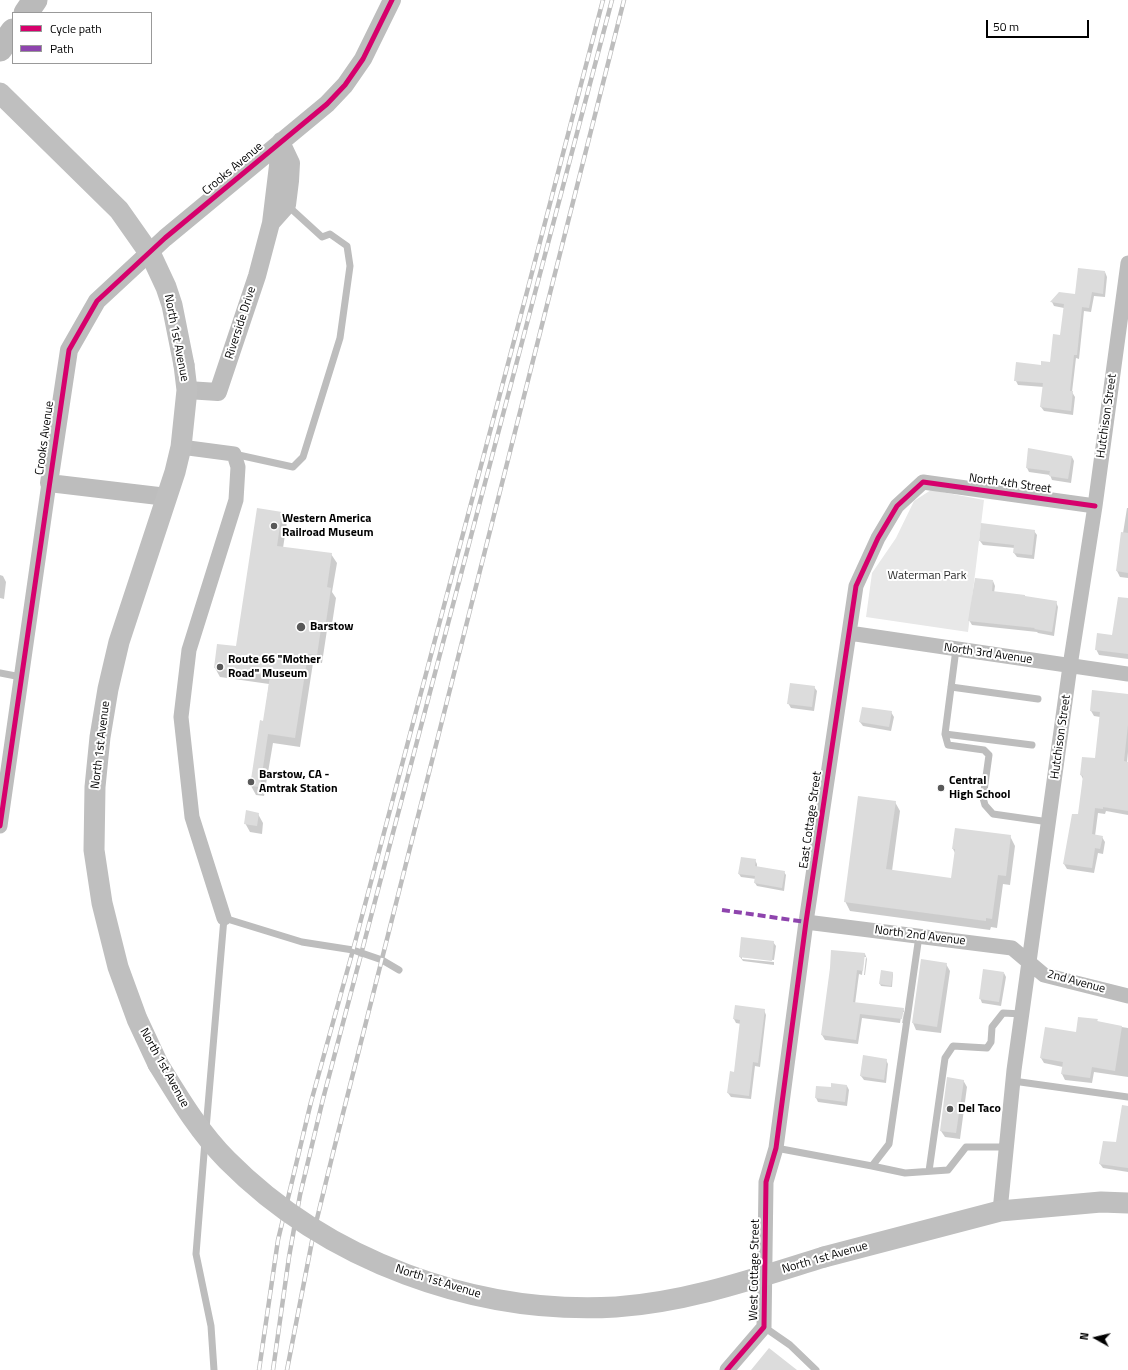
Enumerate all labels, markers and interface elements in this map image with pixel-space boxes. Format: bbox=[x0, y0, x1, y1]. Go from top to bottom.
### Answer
legend bbox=[12, 12, 152, 64]
scale bar bbox=[988, 12, 1091, 38]
text: 50 m bbox=[993, 17, 1019, 36]
text: Cycle path bbox=[50, 19, 102, 38]
text: Path bbox=[50, 39, 74, 58]
street label: Crooks Avenue bbox=[200, 139, 266, 199]
street label: Riverside Drive bbox=[223, 285, 259, 361]
street label: North 1st Avenue bbox=[160, 293, 192, 383]
street label: Hutchison Street bbox=[1094, 373, 1120, 459]
street label: Crooks Avenue bbox=[33, 400, 57, 476]
street label: North 4th Street bbox=[968, 471, 1052, 497]
place label: Western America Railroad Museum bbox=[282, 512, 373, 540]
marker: Western America Railroad Museum bbox=[269, 521, 279, 531]
park label: Waterman Park bbox=[888, 569, 966, 583]
place label: Barstow bbox=[310, 620, 354, 634]
marker: Barstow bbox=[295, 621, 307, 633]
street label: North 3rd Avenue bbox=[943, 641, 1033, 667]
place label: Route 66 "Mother Road" Museum bbox=[228, 653, 321, 681]
marker: Route 66 "Mother Road" Museum bbox=[215, 662, 225, 672]
street label: Hutchison Street bbox=[1048, 694, 1074, 780]
street label: North 1st Avenue bbox=[88, 700, 114, 790]
place label: Barstow, CA - Amtrak Station bbox=[259, 768, 338, 796]
street label: East Cottage Street bbox=[797, 770, 825, 870]
place label: Central High School bbox=[949, 774, 1010, 802]
marker: Barstow, CA - Amtrak Station bbox=[246, 777, 256, 787]
marker: Central High School bbox=[936, 783, 946, 793]
street label: North 2nd Avenue bbox=[874, 923, 966, 949]
street label: 2nd Avenue bbox=[1045, 967, 1107, 997]
street label: North 1st Avenue bbox=[136, 1026, 192, 1110]
place label: Del Taco bbox=[958, 1102, 1001, 1116]
marker: Del Taco bbox=[945, 1104, 955, 1114]
street label: West Cottage Street bbox=[747, 1219, 763, 1321]
street label: North 1st Avenue bbox=[780, 1239, 870, 1277]
street label: North 1st Avenue bbox=[394, 1262, 482, 1302]
north arrow bbox=[1076, 1318, 1116, 1358]
text: N bbox=[1076, 1331, 1093, 1341]

